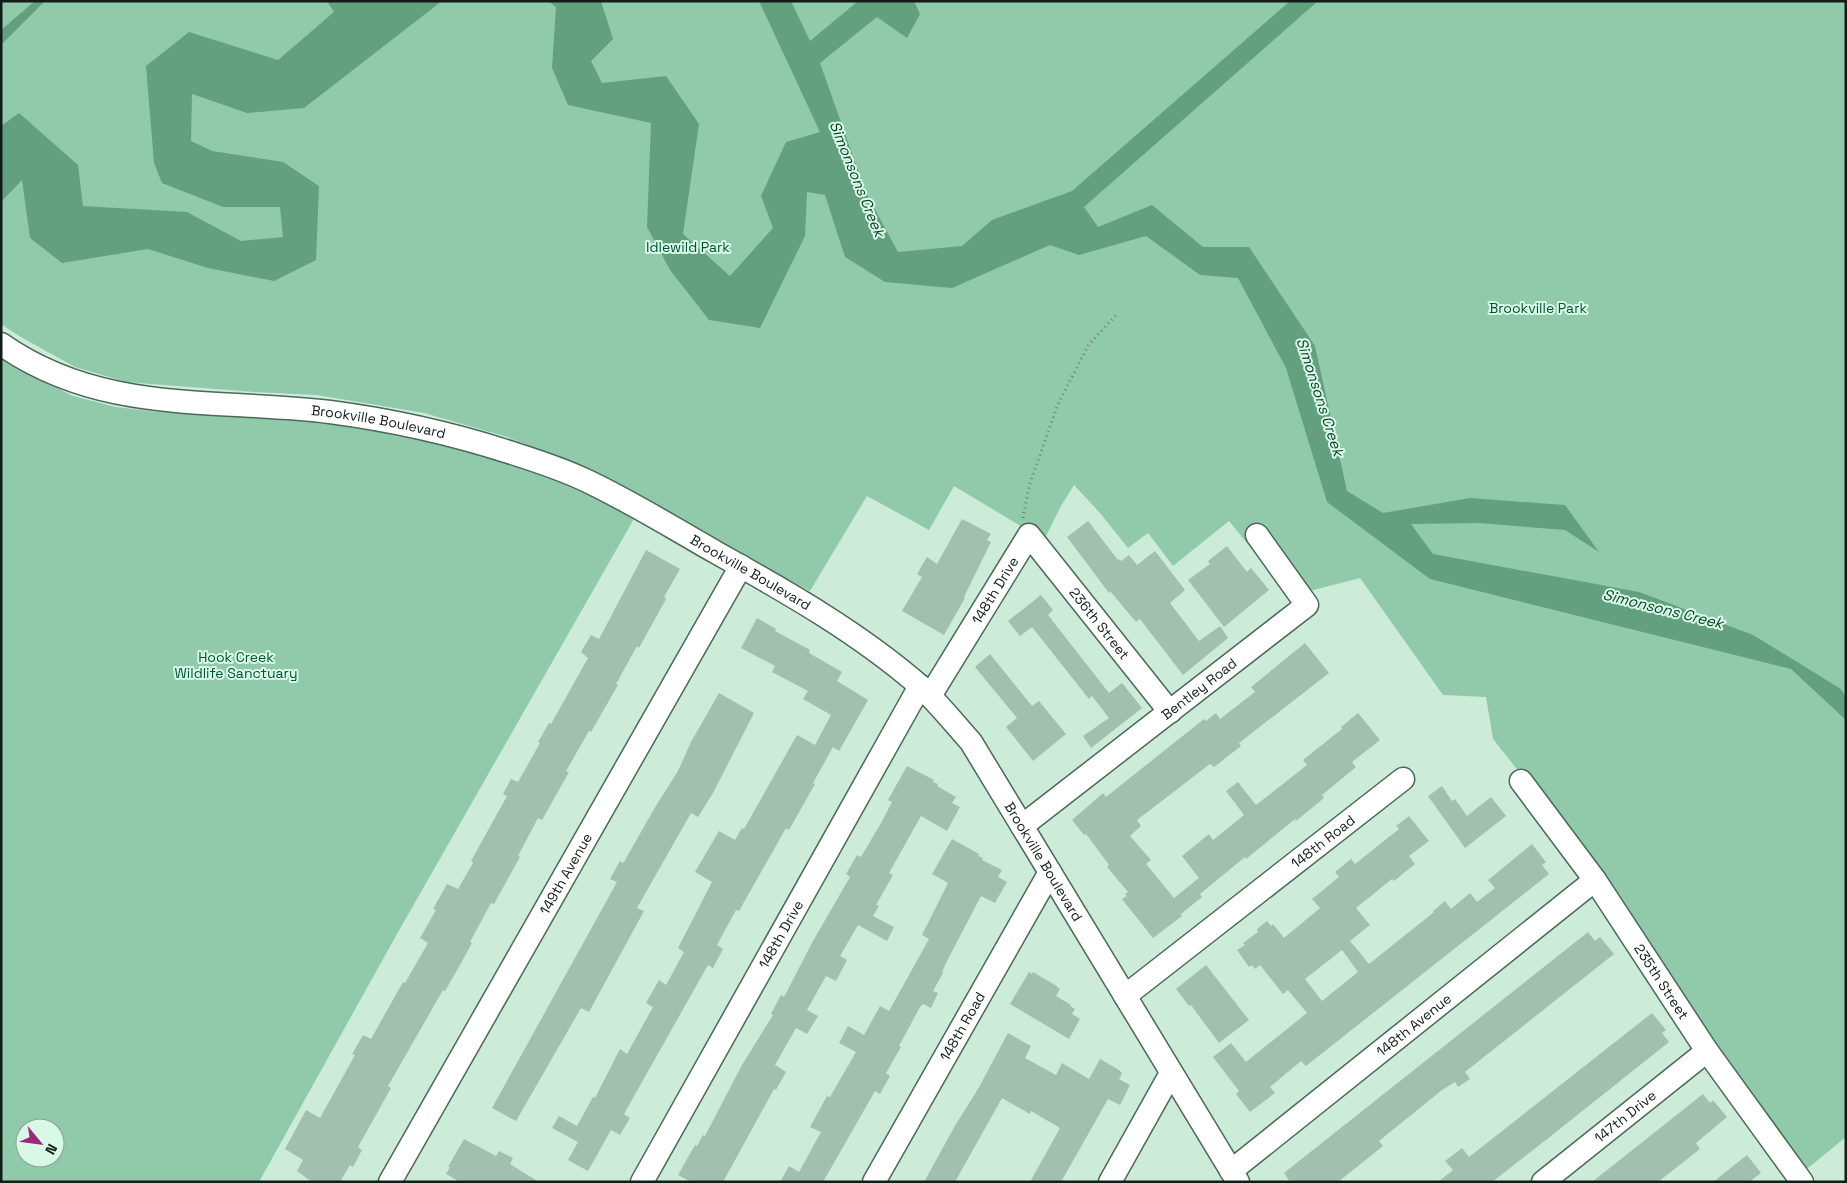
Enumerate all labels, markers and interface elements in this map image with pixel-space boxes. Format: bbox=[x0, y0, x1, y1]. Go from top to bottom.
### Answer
water label: Simonsons Creek bbox=[826, 118, 890, 241]
park label: Idlewild Park bbox=[646, 238, 730, 256]
park label: Brookville Park bbox=[1489, 299, 1587, 317]
water label: Simonsons Creek bbox=[1292, 335, 1349, 460]
street label: Brookville Boulevard bbox=[310, 401, 448, 443]
street label: Brookville Boulevard bbox=[687, 530, 814, 614]
street label: 148th Drive bbox=[967, 553, 1022, 627]
street label: 236th Street bbox=[1065, 584, 1134, 663]
water label: Simonsons Creek bbox=[1601, 584, 1727, 633]
park label: Hook Creek Wildlife Sanctuary bbox=[175, 648, 297, 682]
street label: Bentley Road bbox=[1158, 654, 1240, 724]
street label: Brookville Boulevard bbox=[1000, 799, 1087, 924]
street label: 148th Road bbox=[1287, 811, 1359, 872]
street label: 149th Avenue bbox=[535, 830, 596, 918]
street label: 148th Drive bbox=[755, 897, 807, 972]
street label: 235th Street bbox=[1630, 940, 1693, 1023]
street label: 148th Road bbox=[936, 989, 989, 1064]
street label: 148th Avenue bbox=[1372, 989, 1455, 1060]
street label: 147th Drive bbox=[1590, 1086, 1660, 1147]
north arrow bbox=[15, 1118, 65, 1168]
text: N bbox=[41, 1141, 62, 1158]

